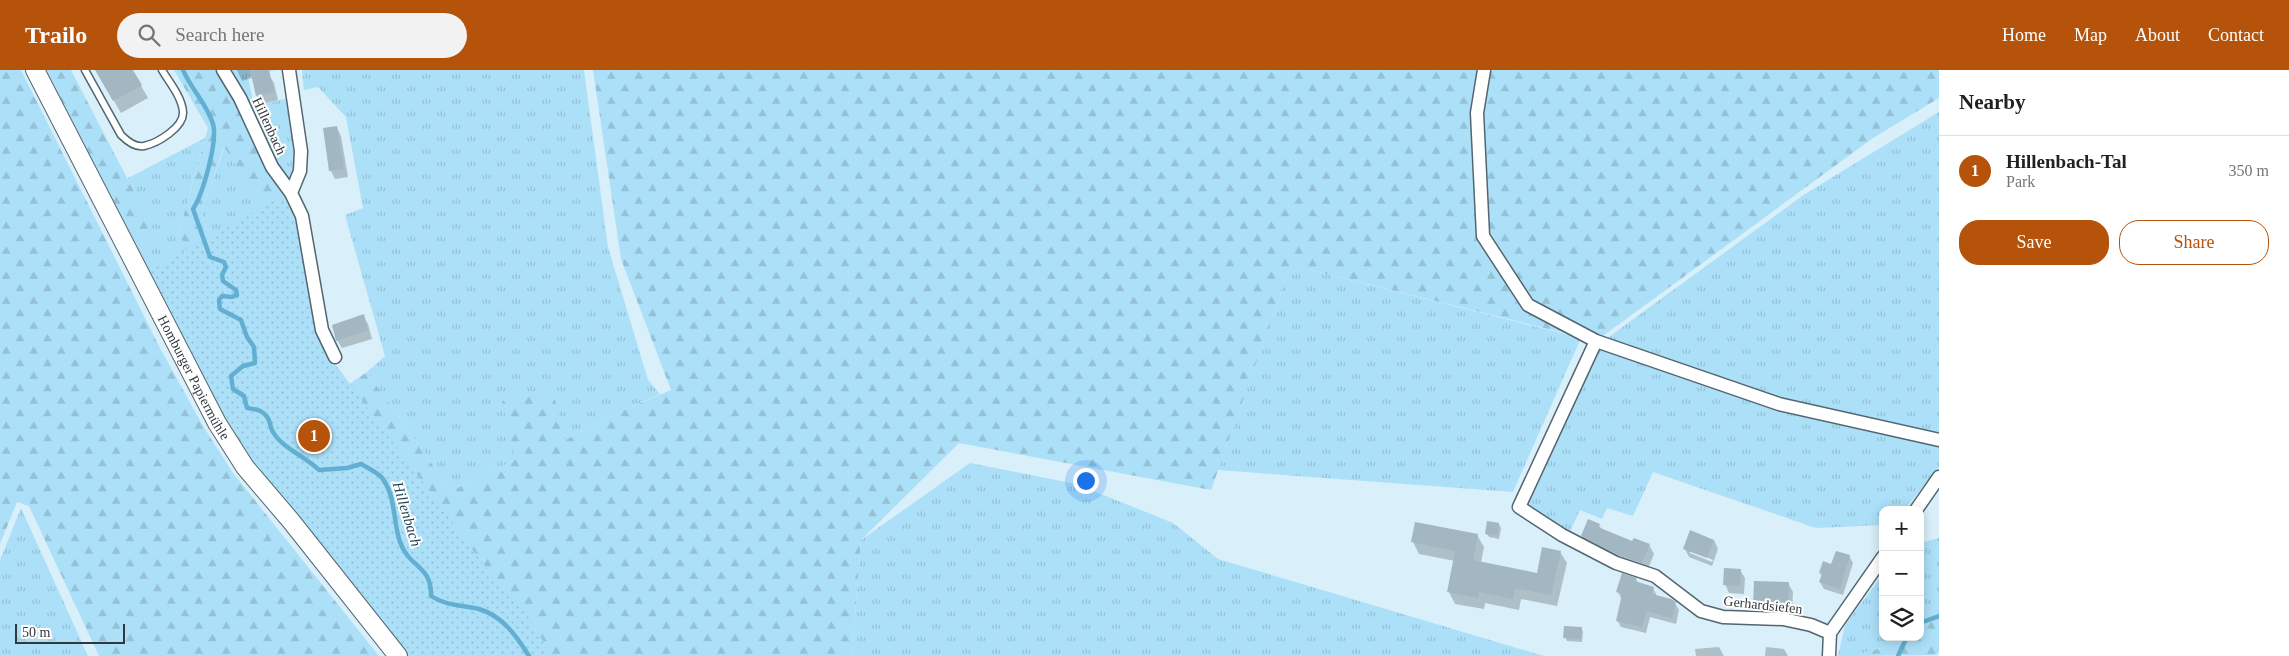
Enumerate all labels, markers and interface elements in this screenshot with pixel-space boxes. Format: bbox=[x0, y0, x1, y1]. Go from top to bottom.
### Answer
search box bbox=[117, 13, 467, 58]
icon: search bbox=[135, 21, 163, 49]
text: Trailo bbox=[25, 22, 87, 48]
text: Search here bbox=[175, 24, 264, 45]
text: Home bbox=[2002, 25, 2046, 45]
text: Map bbox=[2074, 25, 2107, 45]
text: About bbox=[2135, 25, 2180, 45]
text: Contact bbox=[2208, 25, 2264, 45]
text: Nearby bbox=[1959, 90, 2026, 114]
street label: Hillenbach bbox=[249, 95, 289, 157]
text: Hillenbach-Tal bbox=[2006, 151, 2127, 172]
text: 1 bbox=[1971, 162, 1979, 179]
text: 350 m bbox=[2229, 162, 2269, 179]
text: Park bbox=[2006, 173, 2035, 190]
button: Save bbox=[1959, 220, 2109, 265]
button: Share bbox=[2119, 220, 2269, 265]
street label: Homburger Papiermühle bbox=[155, 312, 233, 442]
pin: 1 bbox=[298, 417, 330, 455]
your location bbox=[1073, 468, 1099, 494]
water label: Hillenbach bbox=[389, 479, 424, 548]
map controls bbox=[1879, 506, 1924, 641]
button: + bbox=[1879, 506, 1924, 551]
button: − bbox=[1879, 551, 1924, 596]
street label: Gerhardsiefen bbox=[1723, 593, 1803, 617]
button: layers bbox=[1879, 596, 1924, 641]
scale bar bbox=[15, 621, 125, 644]
text: 50 m bbox=[22, 625, 50, 640]

